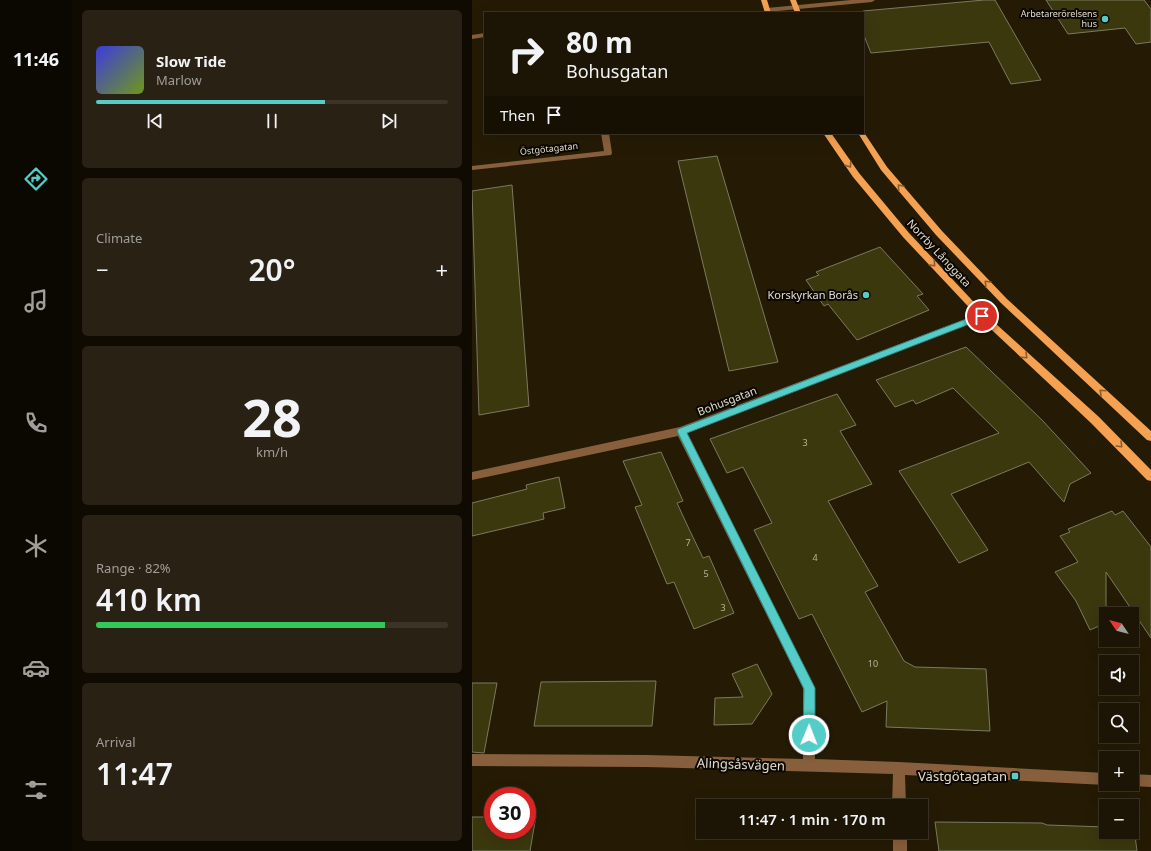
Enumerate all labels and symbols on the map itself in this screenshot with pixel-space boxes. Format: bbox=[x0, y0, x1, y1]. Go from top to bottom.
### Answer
place label: Arbetarerörelsens hus bbox=[1021, 7, 1097, 30]
marker: Arbetarerörelsens hus bbox=[1100, 14, 1110, 24]
street label: Östgötagatan bbox=[519, 139, 579, 158]
one-way arrow bbox=[844, 161, 851, 168]
one-way arrow bbox=[897, 184, 904, 191]
street label: Norrby Långgata bbox=[904, 215, 975, 290]
one-way arrow bbox=[928, 259, 936, 267]
one-way arrow bbox=[984, 280, 992, 288]
place label: Korskyrkan Borås bbox=[767, 287, 858, 302]
marker: Korskyrkan Borås bbox=[861, 290, 871, 300]
pin bbox=[965, 299, 999, 333]
one-way arrow bbox=[1020, 351, 1028, 359]
street label: Bohusgatan bbox=[695, 382, 759, 419]
one-way arrow bbox=[1099, 390, 1106, 397]
house number: 3 bbox=[802, 436, 808, 449]
one-way arrow bbox=[1115, 440, 1123, 448]
house number: 7 bbox=[685, 536, 691, 549]
house number: 4 bbox=[812, 551, 818, 564]
house number: 5 bbox=[703, 567, 709, 580]
house number: 3 bbox=[720, 601, 726, 614]
north arrow bbox=[1099, 607, 1139, 647]
house number: 10 bbox=[868, 657, 878, 670]
position arrow bbox=[788, 714, 830, 756]
street label: Alingsåsvägen bbox=[697, 753, 785, 775]
place label: Västgötagatan bbox=[918, 767, 1007, 785]
marker: Västgötagatan bbox=[1010, 771, 1020, 781]
speed limit sign: 30 bbox=[484, 787, 536, 839]

